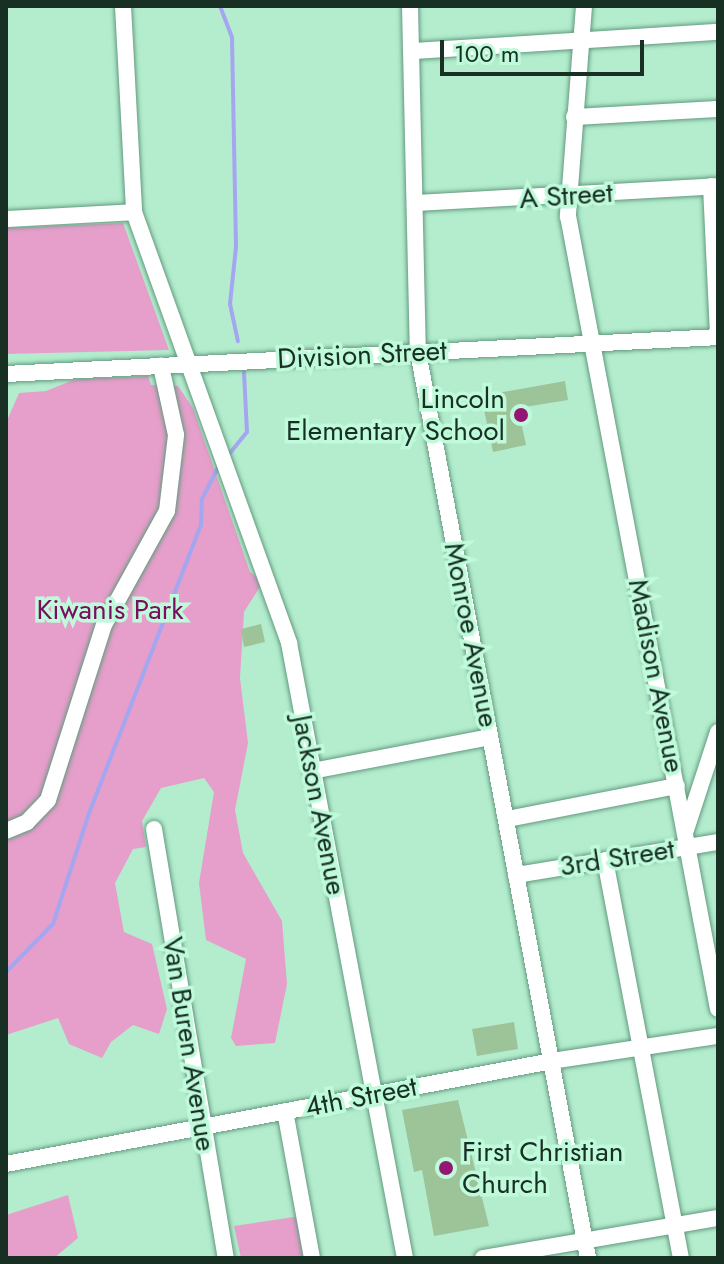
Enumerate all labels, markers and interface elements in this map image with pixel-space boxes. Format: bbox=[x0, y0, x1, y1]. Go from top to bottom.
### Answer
scale bar bbox=[444, 24, 648, 74]
text: 100 m bbox=[454, 36, 520, 71]
street label: A Street bbox=[518, 176, 614, 216]
street label: Division Street bbox=[276, 334, 448, 376]
place label: Lincoln Elementary School bbox=[286, 382, 505, 448]
marker: Lincoln Elementary School bbox=[512, 406, 530, 424]
street label: Monroe Avenue bbox=[437, 540, 505, 730]
street label: Madison Avenue bbox=[621, 576, 691, 776]
park label: Kiwanis Park bbox=[36, 593, 184, 627]
street label: Jackson Avenue bbox=[285, 712, 353, 898]
street label: 3rd Street bbox=[557, 832, 677, 884]
street label: Van Buren Avenue bbox=[155, 934, 223, 1154]
street label: 4th Street bbox=[302, 1070, 420, 1124]
place label: First Christian Church bbox=[462, 1135, 624, 1201]
marker: First Christian Church bbox=[437, 1159, 455, 1177]

